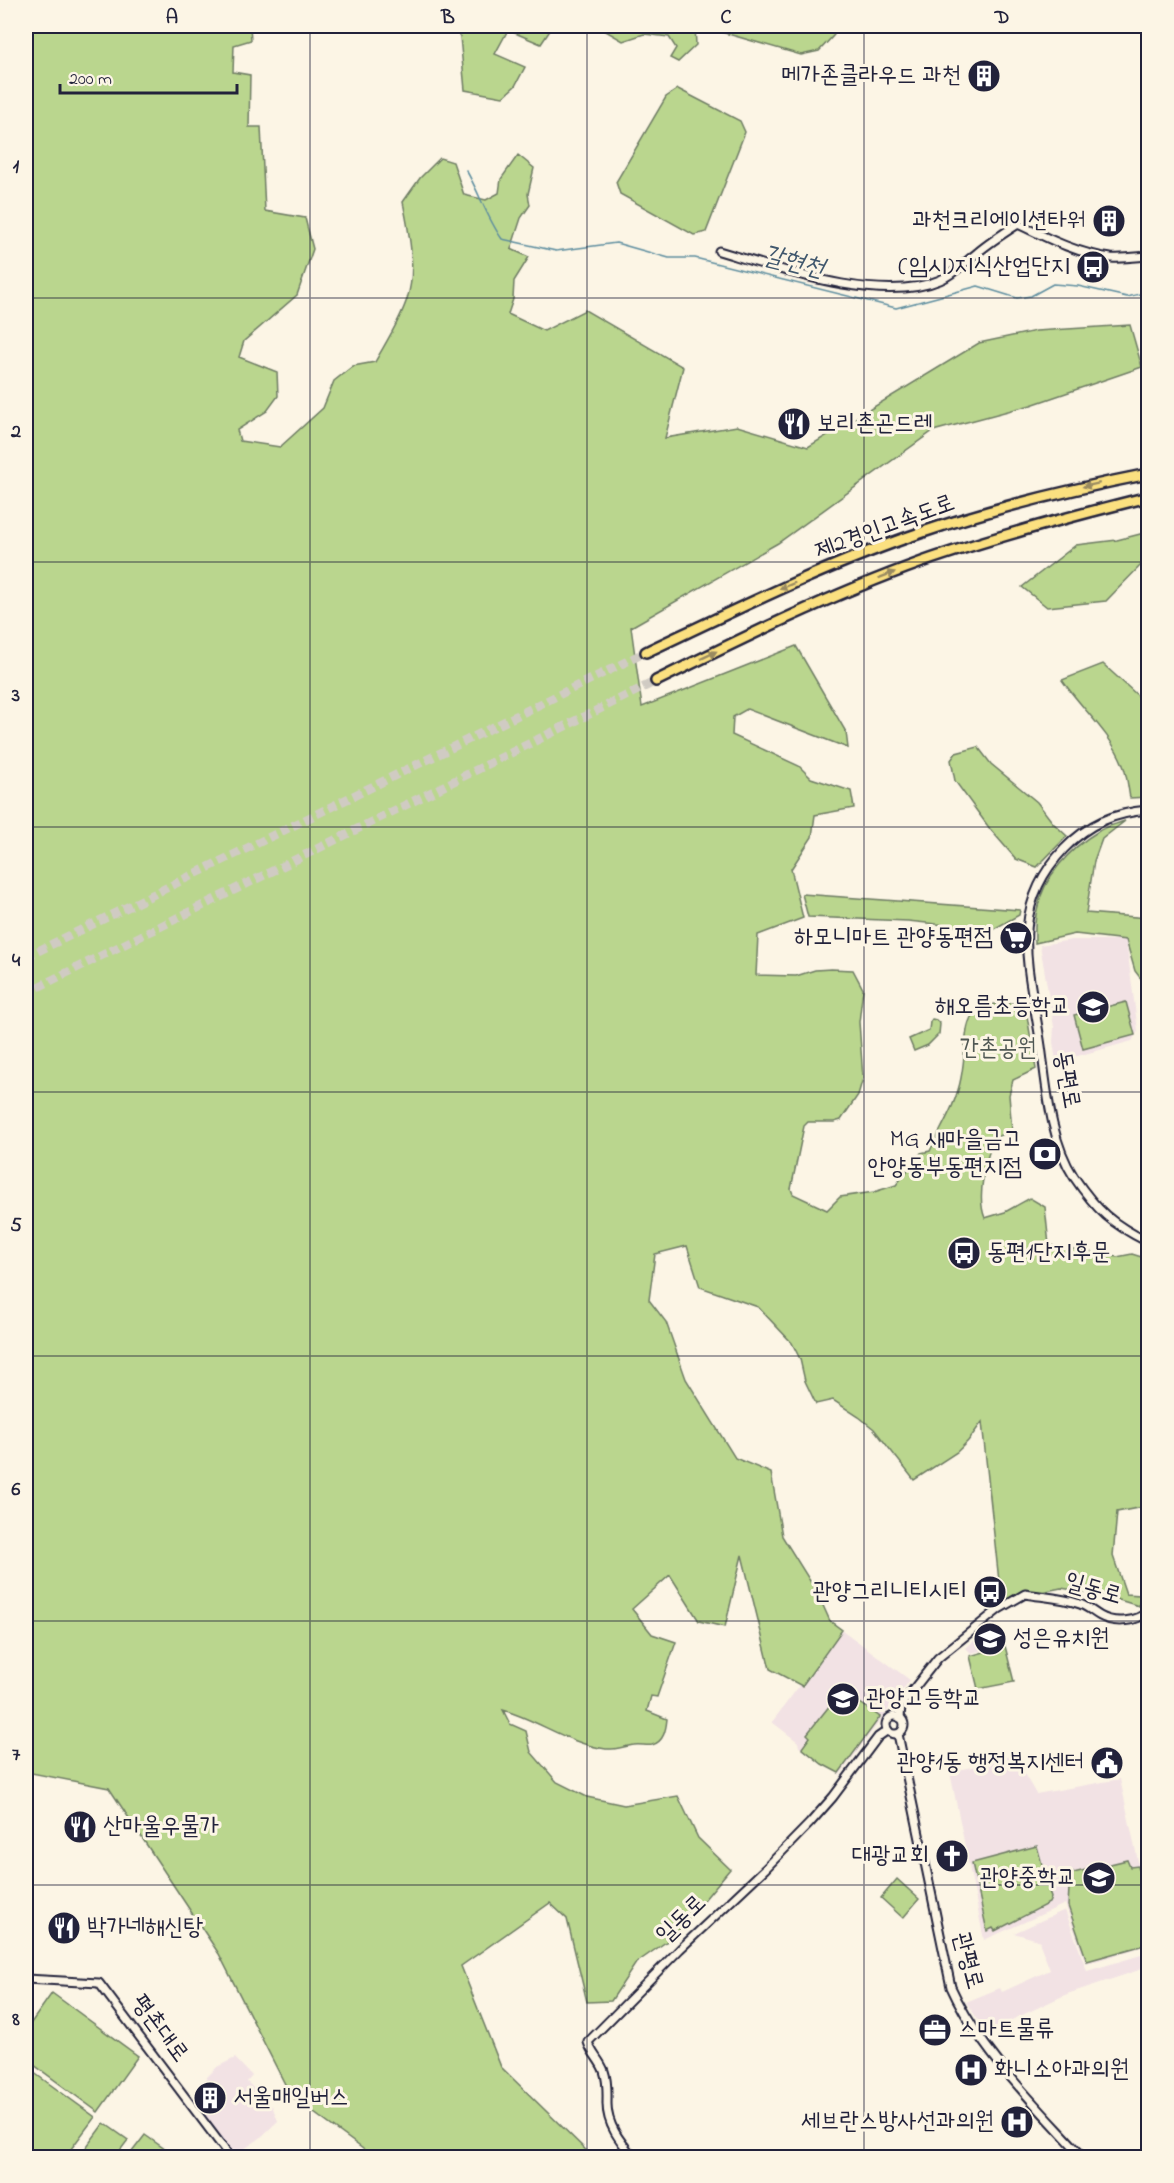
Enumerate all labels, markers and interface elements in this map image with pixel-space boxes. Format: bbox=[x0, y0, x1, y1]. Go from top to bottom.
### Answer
text: A bbox=[166, 4, 178, 33]
text: B bbox=[440, 4, 455, 33]
text: C bbox=[721, 4, 732, 33]
text: D bbox=[994, 4, 1009, 33]
scale bar bbox=[60, 57, 237, 95]
building icon: 메가존클라우드 과천 bbox=[966, 58, 1002, 94]
place label: 메가존클라우드 과천 bbox=[781, 59, 961, 94]
text: 200 m bbox=[69, 67, 112, 93]
text: 1 bbox=[13, 153, 20, 182]
building icon: 과천크리에이션타워 bbox=[1091, 203, 1127, 239]
place label: 과천크리에이션타워 bbox=[912, 204, 1086, 239]
water label: 갈현천 bbox=[758, 237, 831, 290]
bus stop icon: (임시)지식산업단지 bbox=[1075, 249, 1111, 285]
place label: (임시)지식산업단지 bbox=[898, 250, 1070, 285]
restaurant icon: 보리촌곤드레 bbox=[776, 406, 812, 442]
place label: 보리촌곤드레 bbox=[817, 407, 933, 442]
text: 2 bbox=[10, 418, 21, 447]
one-way arrow bbox=[1081, 481, 1100, 490]
street label: 제2경인고속도로 bbox=[810, 486, 960, 570]
one-way arrow bbox=[878, 570, 896, 580]
one-way arrow bbox=[779, 582, 796, 591]
one-way arrow bbox=[700, 651, 717, 660]
text: 3 bbox=[11, 682, 20, 711]
supermarket icon: 하모니마트 관양동편점 bbox=[998, 920, 1034, 956]
place label: 하모니마트 관양동편점 bbox=[794, 921, 993, 956]
text: 4 bbox=[12, 947, 21, 976]
school or university icon: 해오름초등학교 bbox=[1075, 989, 1111, 1025]
place label: 해오름초등학교 bbox=[935, 990, 1070, 1025]
park label: 간촌공원 bbox=[959, 1032, 1037, 1067]
street label: 동편로 bbox=[1044, 1048, 1088, 1112]
place label: MG 새마을금고 안양동부동편지점 bbox=[868, 1123, 1022, 1186]
bank icon: MG 새마을금고 안양동부동편지점 bbox=[1027, 1136, 1063, 1172]
text: 5 bbox=[10, 1212, 22, 1241]
bus stop icon: 동편1단지후문 bbox=[946, 1235, 982, 1271]
place label: 동편1단지후문 bbox=[987, 1236, 1111, 1271]
text: 6 bbox=[12, 1476, 21, 1505]
street label: 일동로 bbox=[1060, 1565, 1126, 1615]
bus stop icon: 관양그리니티시티 bbox=[972, 1574, 1008, 1610]
place label: 관양그리니티시티 bbox=[813, 1575, 967, 1610]
school or university icon: 성은유치원 bbox=[972, 1621, 1008, 1657]
place label: 성은유치원 bbox=[1013, 1622, 1110, 1657]
school or university icon: 관양고등학교 bbox=[825, 1681, 861, 1717]
place label: 관양고등학교 bbox=[866, 1682, 982, 1717]
text: 7 bbox=[12, 1741, 21, 1770]
public building icon: 관양1동 행정복지센터 bbox=[1089, 1745, 1125, 1781]
place label: 관양1동 행정복지센터 bbox=[897, 1746, 1084, 1781]
restaurant icon: 산마울우물가 bbox=[62, 1809, 98, 1845]
place label: 산마울우물가 bbox=[103, 1810, 219, 1845]
church icon: 대광교회 bbox=[934, 1838, 970, 1874]
place label: 대광교회 bbox=[852, 1839, 929, 1874]
school or university icon: 관양중학교 bbox=[1081, 1860, 1117, 1896]
place label: 관양중학교 bbox=[979, 1861, 1076, 1896]
street label: 일동로 bbox=[649, 1887, 715, 1953]
restaurant icon: 박가네해신탕 bbox=[46, 1910, 82, 1946]
place label: 박가네해신탕 bbox=[87, 1911, 204, 1946]
street label: 관평로 bbox=[943, 1928, 991, 1994]
street label: 평촌대로 bbox=[122, 1988, 196, 2070]
text: 8 bbox=[11, 2006, 20, 2035]
office icon: 스마트물류 bbox=[917, 2012, 953, 2048]
place label: 스마트물류 bbox=[958, 2013, 1055, 2048]
hospital icon: 화니소아과의원 bbox=[953, 2052, 989, 2088]
place label: 화니소아과의원 bbox=[994, 2053, 1129, 2088]
building icon: 서울매일버스 bbox=[192, 2080, 228, 2116]
place label: 서울매일버스 bbox=[233, 2081, 349, 2116]
hospital icon: 세브란스방사선과의원 bbox=[999, 2104, 1035, 2140]
place label: 세브란스방사선과의원 bbox=[801, 2105, 994, 2140]

